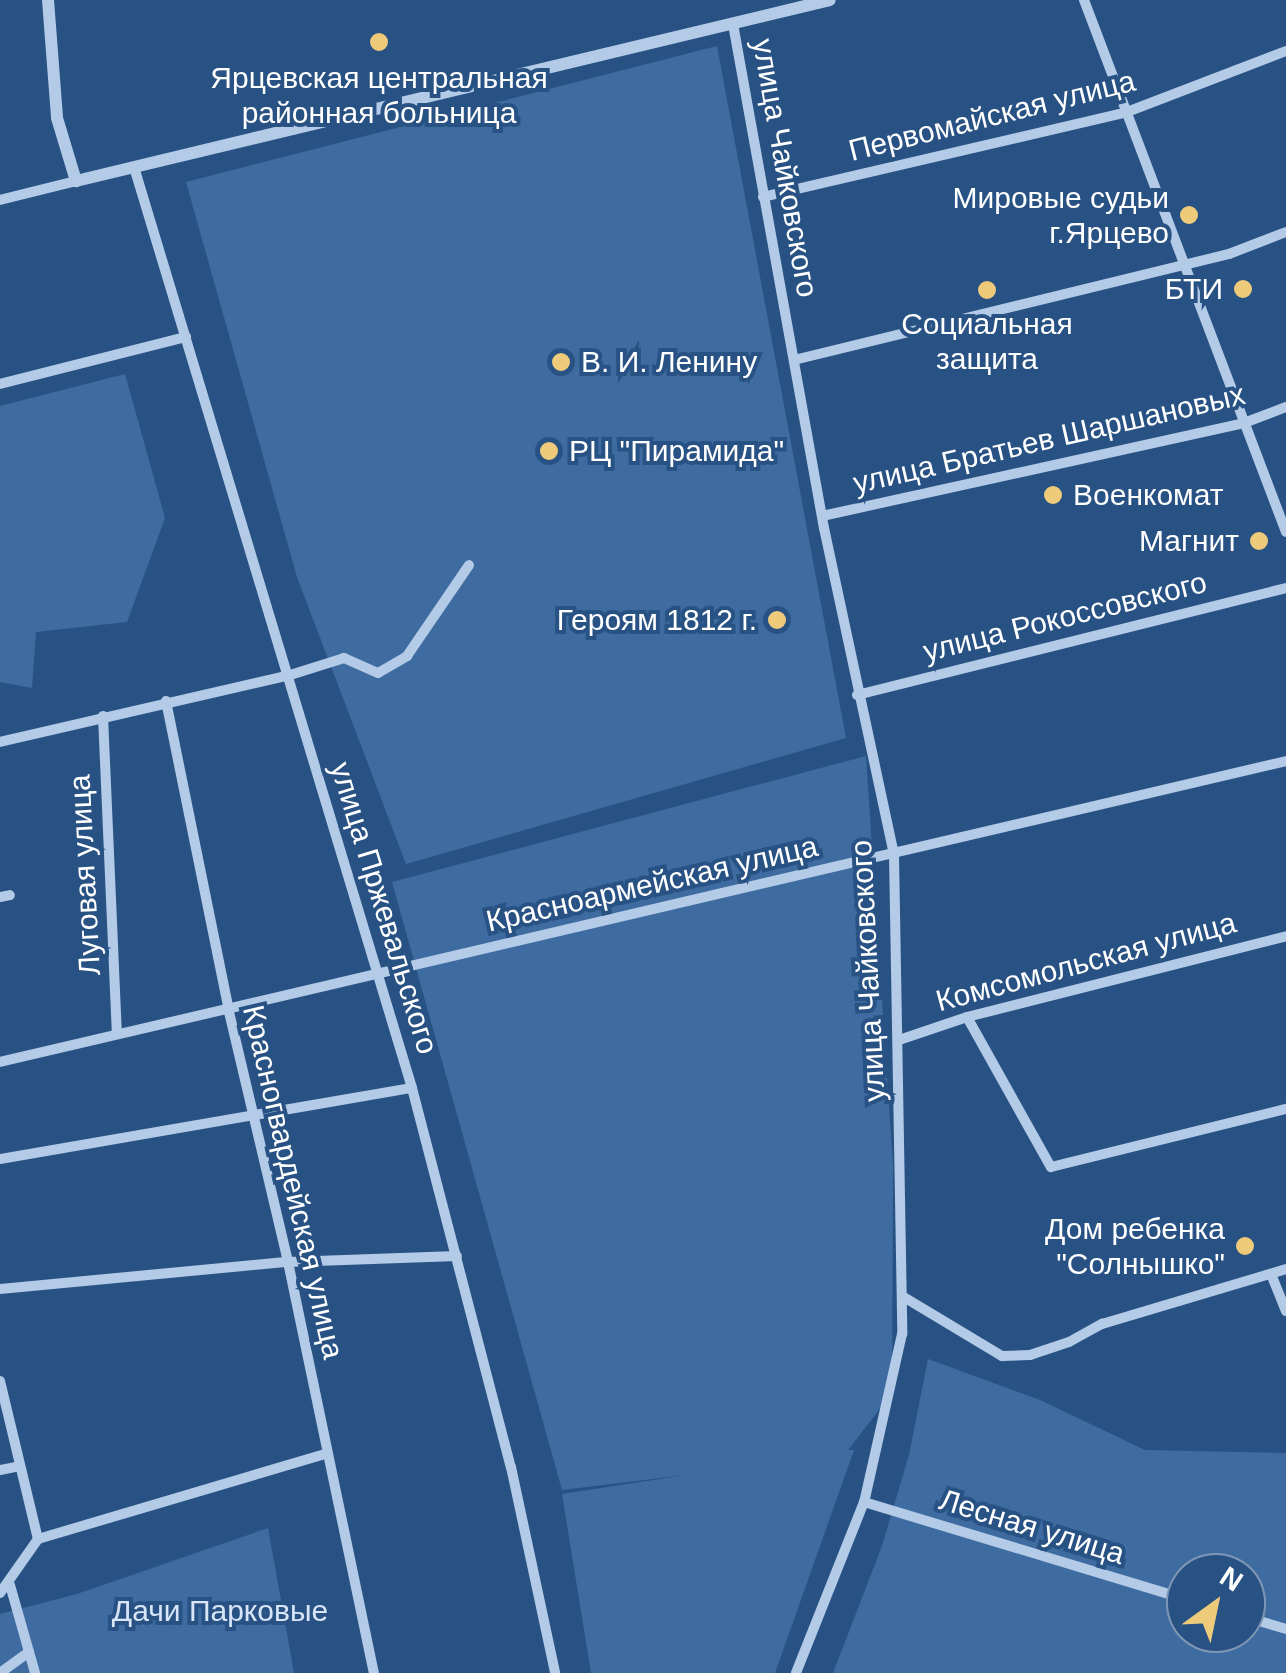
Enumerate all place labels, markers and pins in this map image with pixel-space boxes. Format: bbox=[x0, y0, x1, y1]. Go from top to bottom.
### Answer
marker: Ярцевская центральная районная больница bbox=[366, 29, 392, 55]
place label: Ярцевская центральная районная больница bbox=[210, 60, 548, 130]
place label: Мировые судьи г.Ярцево bbox=[952, 180, 1169, 250]
marker: Мировые судьи г.Ярцево bbox=[1178, 204, 1200, 226]
place label: БТИ bbox=[1165, 271, 1223, 307]
marker: БТИ bbox=[1232, 278, 1254, 300]
marker: Социальная защита bbox=[976, 279, 998, 301]
place label: Социальная защита bbox=[901, 306, 1073, 376]
place label: В. И. Ленину bbox=[581, 344, 757, 380]
marker: В. И. Ленину bbox=[550, 351, 572, 373]
place label: РЦ "Пирамида" bbox=[569, 433, 784, 469]
marker: РЦ "Пирамида" bbox=[538, 440, 560, 462]
place label: Военкомат bbox=[1073, 477, 1223, 513]
marker: Военкомат bbox=[1042, 484, 1064, 506]
place label: Магнит bbox=[1139, 523, 1239, 559]
marker: Магнит bbox=[1248, 530, 1270, 552]
place label: Героям 1812 г. bbox=[557, 602, 757, 638]
marker: Героям 1812 г. bbox=[766, 609, 788, 631]
place label: Дом ребенка "Солнышко" bbox=[1045, 1211, 1225, 1282]
marker: Дом ребенка "Солнышко" bbox=[1234, 1235, 1256, 1257]

